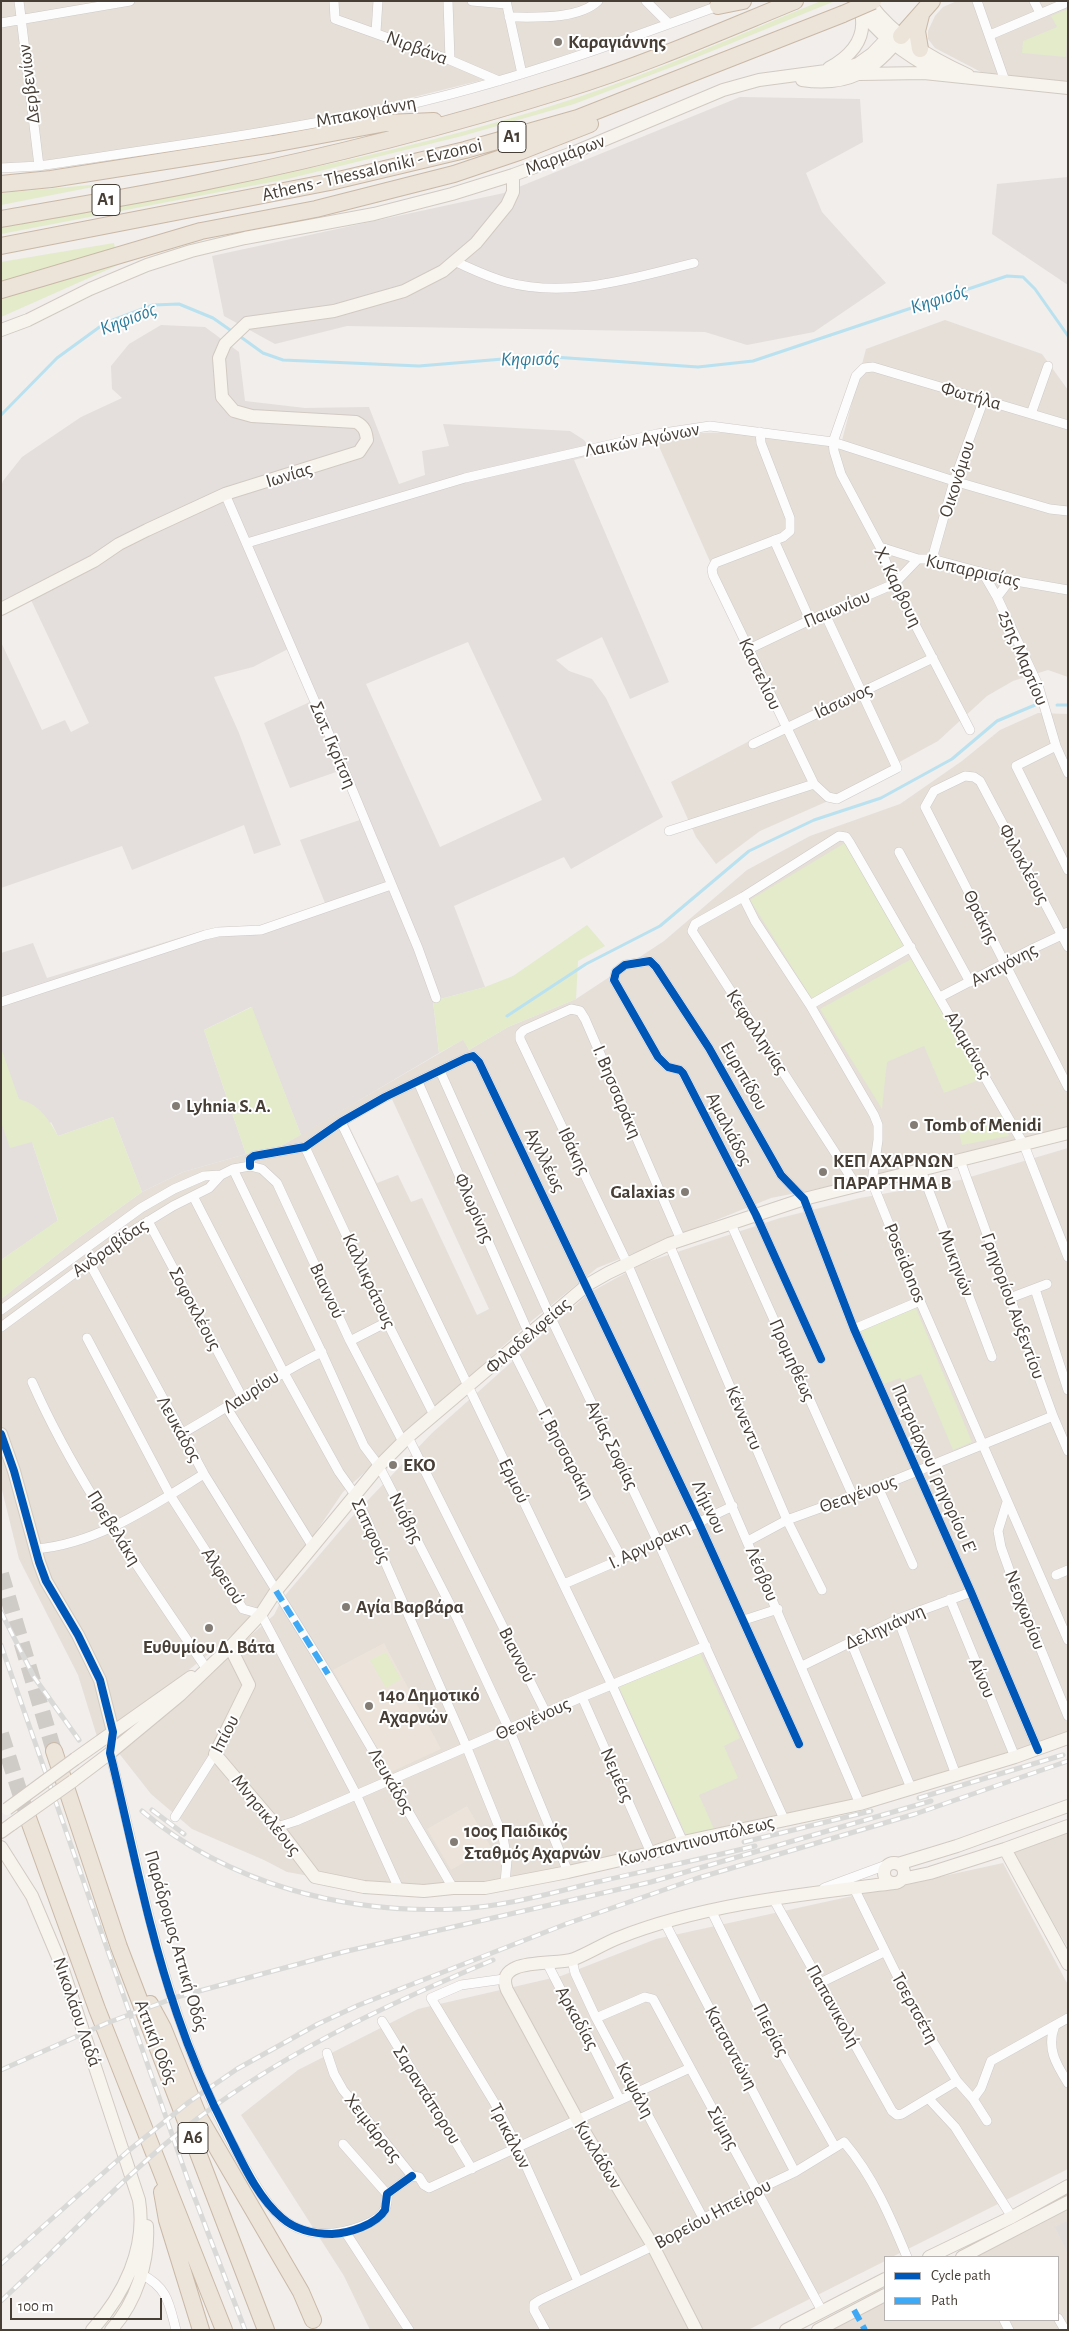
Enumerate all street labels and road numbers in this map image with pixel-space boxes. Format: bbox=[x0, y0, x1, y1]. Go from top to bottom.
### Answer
street label: Νιρβάνα bbox=[383, 26, 451, 70]
street label: Δερβενίων bbox=[13, 43, 45, 125]
street label: Μπακογιάννη bbox=[314, 91, 418, 133]
road number: Α1 bbox=[498, 121, 526, 152]
street label: Μαρμάρων bbox=[522, 129, 608, 181]
street label: Athens - Thessaloniki - Evzonoi bbox=[260, 134, 484, 206]
road number: Α1 bbox=[92, 184, 120, 216]
street label: Φωτήλα bbox=[938, 376, 1004, 416]
street label: Λαικών Αγώνων bbox=[583, 418, 701, 462]
street label: Οικονόμου bbox=[934, 438, 980, 520]
street label: Ιωνίας bbox=[263, 457, 315, 493]
street label: Χ. Καρβουη bbox=[869, 543, 927, 631]
street label: Κυπαρρισίας bbox=[924, 549, 1022, 593]
street label: Παιωνίου bbox=[800, 585, 874, 633]
street label: 25ης Μαρτίου bbox=[993, 607, 1053, 709]
street label: Καστελίου bbox=[733, 634, 787, 714]
street label: Ιάσωνος bbox=[811, 678, 875, 724]
street label: Σωτ. Γκρίτση bbox=[304, 698, 362, 792]
street label: Φιλοκλέους bbox=[993, 820, 1055, 908]
street label: Θράκης bbox=[958, 886, 1004, 948]
street label: Αντιγόνης bbox=[967, 938, 1041, 992]
street label: Κεφαλληνίας bbox=[721, 985, 793, 1079]
street label: Αλαμάνας bbox=[940, 1007, 996, 1083]
street label: Ευριπίδου bbox=[715, 1037, 773, 1115]
street label: Ι. Βησσαράκη bbox=[587, 1042, 647, 1142]
street label: Αμαλιάδος bbox=[701, 1089, 757, 1169]
street label: Ιθάκης bbox=[553, 1123, 595, 1179]
street label: Αχιλλέως bbox=[520, 1124, 570, 1196]
street label: Φλωρίνης bbox=[449, 1170, 499, 1246]
street label: Ανδραβίδας bbox=[68, 1214, 152, 1282]
street label: Poseidonos bbox=[879, 1220, 931, 1306]
street label: Μυκηνών bbox=[933, 1226, 979, 1300]
street label: Καλλικράτους bbox=[337, 1230, 401, 1332]
street label: Γρηγορίου Αυξεντίου bbox=[976, 1230, 1050, 1382]
street label: Βιαννού bbox=[304, 1260, 350, 1322]
street label: Σοφοκλέους bbox=[164, 1264, 226, 1354]
street label: Φιλαδελφείας bbox=[481, 1293, 575, 1379]
street label: Προμηθέως bbox=[764, 1315, 820, 1405]
street label: Λαυρίου bbox=[219, 1365, 283, 1419]
street label: Πατριάρχου Γρηγορίου E' bbox=[886, 1380, 982, 1558]
street label: Κέννεντυ bbox=[720, 1382, 768, 1454]
street label: Λευκάδος bbox=[152, 1392, 206, 1466]
street label: Αγίας Σοφίας bbox=[581, 1397, 643, 1493]
street label: Γ. Βησσαράκη bbox=[533, 1405, 599, 1503]
street label: Ερμού bbox=[493, 1455, 535, 1507]
street label: Θεαγένους bbox=[816, 1470, 900, 1518]
street label: Λήμνου bbox=[687, 1477, 731, 1537]
street label: Πρεβελάκη bbox=[82, 1486, 146, 1570]
street label: Νιόβης bbox=[384, 1489, 428, 1547]
street label: Σαπφούς bbox=[346, 1495, 396, 1567]
street label: Ι. Αργυρακη bbox=[605, 1516, 693, 1574]
street label: Αλφειού bbox=[196, 1543, 250, 1609]
street label: Λέσβου bbox=[740, 1543, 784, 1605]
street label: Νεοχωρίου bbox=[999, 1567, 1051, 1653]
street label: Δεληγιάννη bbox=[841, 1599, 929, 1655]
street label: Βιαννού bbox=[493, 1624, 541, 1686]
street label: Αίνου bbox=[963, 1654, 1001, 1702]
street label: Θεογένους bbox=[492, 1692, 574, 1746]
street label: Ιπίου bbox=[206, 1711, 244, 1757]
street label: Λευκάδος bbox=[363, 1744, 419, 1818]
street label: Νεμέας bbox=[595, 1744, 639, 1806]
street label: Μνησικλέους bbox=[226, 1770, 306, 1860]
street label: Κωνσταντινουπόλεως bbox=[616, 1811, 776, 1871]
street label: Παράδρομος Αττική Οδός bbox=[139, 1848, 213, 2034]
street label: Νικολάου Λαδά bbox=[48, 1954, 106, 2070]
street label: Παπανικολή bbox=[801, 1961, 865, 2051]
street label: Τσερτσέτη bbox=[886, 1968, 944, 2048]
street label: Αρκαδίας bbox=[550, 1982, 604, 2054]
street label: Αττική Οδός bbox=[129, 1996, 183, 2088]
street label: Πιερίας bbox=[748, 2000, 794, 2060]
street label: Κατσαντώνη bbox=[699, 2002, 763, 2094]
street label: Σαραντάπορου bbox=[388, 2042, 466, 2148]
street label: Καψάλη bbox=[611, 2058, 659, 2122]
street label: Χειμάρρας bbox=[339, 2089, 407, 2167]
street label: Τρικάλων bbox=[484, 2099, 536, 2173]
street label: Σύμης bbox=[702, 2102, 744, 2154]
street label: Κυκλάδων bbox=[569, 2117, 627, 2193]
road number: Α6 bbox=[178, 2122, 208, 2154]
street label: Βορείου Ηπείρου bbox=[651, 2174, 775, 2254]

